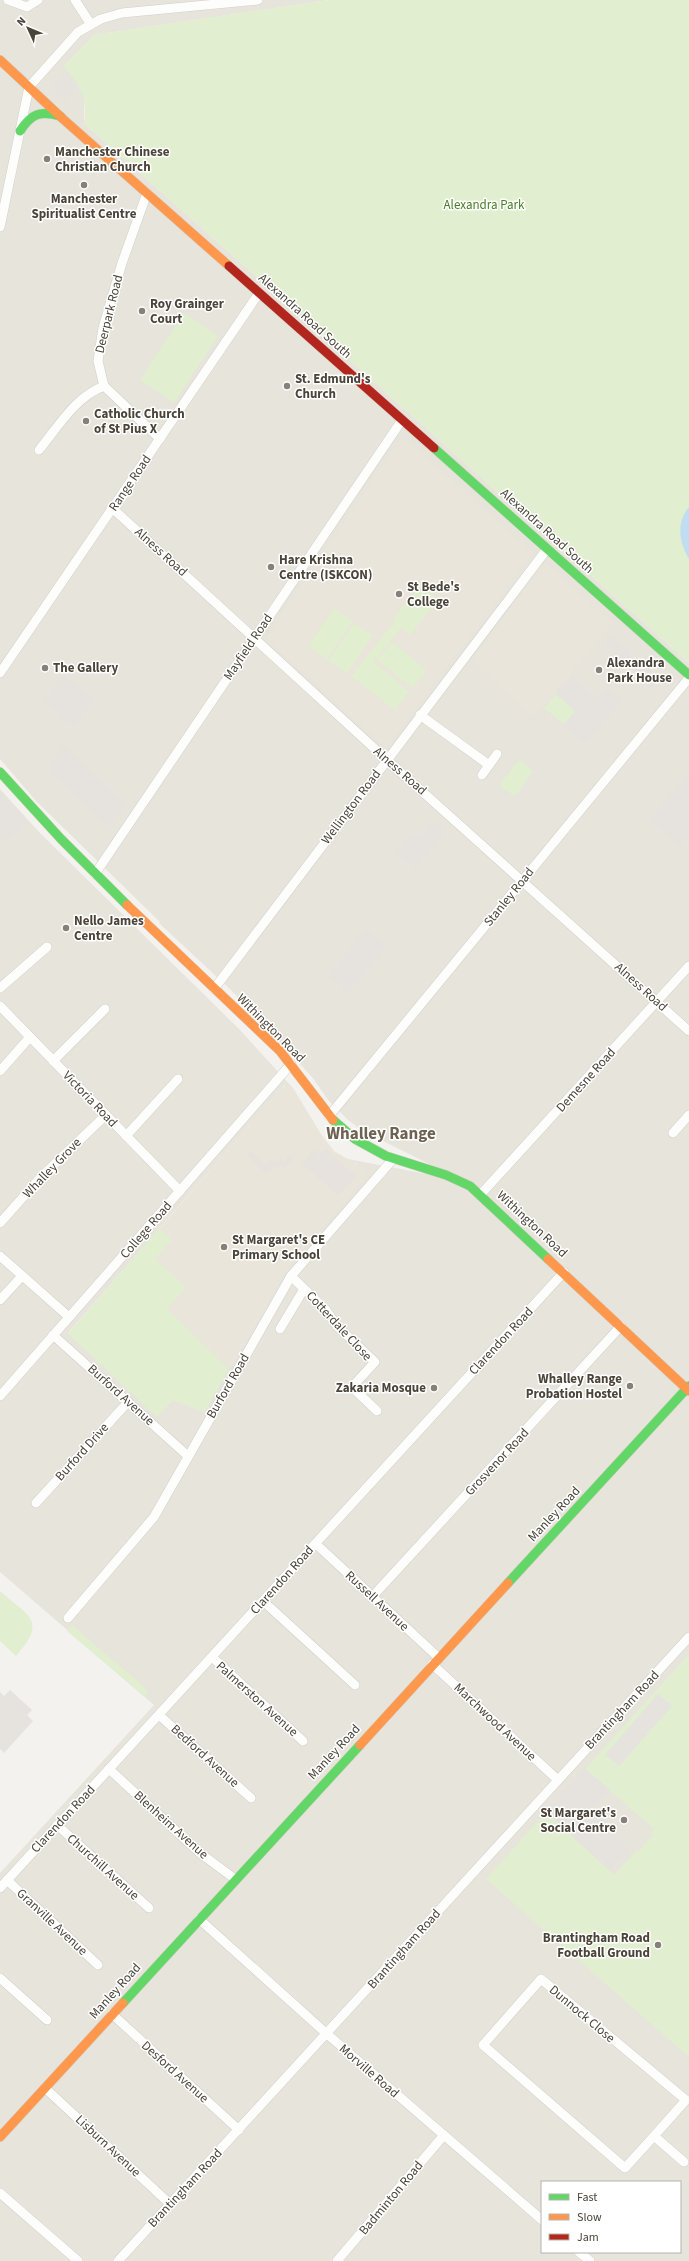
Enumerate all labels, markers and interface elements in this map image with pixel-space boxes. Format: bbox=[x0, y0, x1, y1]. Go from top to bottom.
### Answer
north arrow bbox=[8, 8, 48, 48]
text: N bbox=[13, 14, 29, 29]
place label: Manchester Chinese Christian Church bbox=[55, 143, 170, 176]
marker: Manchester Chinese Christian Church bbox=[42, 154, 52, 164]
marker: Manchester Spiritualist Centre bbox=[79, 180, 89, 190]
place label: Manchester Spiritualist Centre bbox=[31, 190, 137, 223]
park label: Alexandra Park bbox=[444, 196, 525, 214]
street label: Alexandra Road South bbox=[255, 269, 355, 363]
street label: Deerpark Road bbox=[91, 273, 127, 355]
place label: Roy Grainger Court bbox=[150, 295, 225, 328]
marker: Roy Grainger Court bbox=[137, 306, 147, 316]
place label: St. Edmund's Church bbox=[295, 370, 371, 403]
marker: St. Edmund's Church bbox=[282, 381, 292, 391]
place label: Catholic Church of St Pius X bbox=[94, 405, 185, 438]
marker: Catholic Church of St Pius X bbox=[81, 416, 91, 426]
street label: Range Road bbox=[105, 451, 155, 515]
street label: Alexandra Road South bbox=[497, 484, 597, 578]
street label: Alness Road bbox=[131, 523, 191, 581]
place label: Hare Krishna Centre (ISKCON) bbox=[279, 551, 372, 584]
marker: Hare Krishna Centre (ISKCON) bbox=[266, 562, 276, 572]
place label: St Bede's College bbox=[407, 578, 460, 611]
marker: St Bede's College bbox=[394, 589, 404, 599]
street label: Mayfield Road bbox=[219, 610, 277, 684]
place label: Alexandra Park House bbox=[606, 654, 672, 687]
place label: The Gallery bbox=[53, 659, 119, 677]
marker: The Gallery bbox=[40, 663, 50, 673]
marker: Alexandra Park House bbox=[594, 665, 604, 675]
street label: Alness Road bbox=[369, 743, 431, 799]
street label: Wellington Road bbox=[317, 766, 385, 848]
street label: Stanley Road bbox=[480, 864, 538, 930]
place label: Nello James Centre bbox=[74, 912, 144, 945]
marker: Nello James Centre bbox=[61, 923, 71, 933]
street label: Alness Road bbox=[611, 958, 671, 1016]
street label: Withington Road bbox=[233, 990, 309, 1066]
street label: Demesne Road bbox=[552, 1044, 620, 1116]
street label: Victoria Road bbox=[59, 1067, 121, 1131]
district label: Whalley Range bbox=[326, 1122, 436, 1146]
street label: Whalley Grove bbox=[19, 1134, 85, 1202]
street label: Withington Road bbox=[493, 1187, 571, 1261]
street label: College Road bbox=[116, 1197, 176, 1263]
place label: St Margaret's CE Primary School bbox=[232, 1231, 325, 1264]
marker: St Margaret's CE Primary School bbox=[219, 1242, 229, 1252]
street label: Cotterdale Close bbox=[302, 1287, 376, 1365]
street label: Clarendon Road bbox=[465, 1303, 537, 1379]
street label: Burford Road bbox=[202, 1350, 254, 1422]
street label: Burford Avenue bbox=[84, 1360, 158, 1430]
place label: Whalley Range Probation Hostel bbox=[526, 1370, 622, 1403]
place label: Zakaria Mosque bbox=[336, 1379, 426, 1397]
marker: Whalley Range Probation Hostel bbox=[625, 1381, 635, 1391]
marker: Zakaria Mosque bbox=[429, 1383, 439, 1393]
street label: Burford Drive bbox=[51, 1419, 113, 1485]
street label: Grosvenor Road bbox=[461, 1424, 533, 1500]
street label: Manley Road bbox=[524, 1482, 584, 1546]
street label: Clarendon Road bbox=[246, 1542, 318, 1618]
street label: Russell Avenue bbox=[341, 1567, 413, 1635]
street label: Palmerston Avenue bbox=[212, 1657, 302, 1741]
street label: Brantingham Road bbox=[581, 1667, 663, 1753]
street label: Marchwood Avenue bbox=[450, 1679, 540, 1765]
street label: Bedford Avenue bbox=[167, 1720, 243, 1792]
street label: Manley Road bbox=[304, 1720, 364, 1784]
street label: Clarendon Road bbox=[27, 1781, 99, 1857]
street label: Blenheim Avenue bbox=[130, 1787, 212, 1863]
place label: St Margaret's Social Centre bbox=[540, 1804, 616, 1837]
marker: St Margaret's Social Centre bbox=[619, 1815, 629, 1825]
street label: Churchill Avenue bbox=[63, 1830, 143, 1904]
street label: Granville Avenue bbox=[13, 1884, 91, 1960]
street label: Brantingham Road bbox=[363, 1905, 445, 1993]
place label: Brantingham Road Football Ground bbox=[543, 1929, 650, 1962]
marker: Brantingham Road Football Ground bbox=[653, 1940, 663, 1950]
street label: Manley Road bbox=[85, 1959, 145, 2023]
street label: Dunnock Close bbox=[545, 1981, 619, 2047]
street label: Desford Avenue bbox=[137, 2037, 213, 2107]
street label: Morville Road bbox=[335, 2040, 403, 2102]
street label: Lisburn Avenue bbox=[71, 2111, 145, 2181]
street label: Brantingham Road bbox=[144, 2145, 226, 2231]
street label: Badminton Road bbox=[355, 2157, 427, 2239]
legend bbox=[541, 2181, 681, 2253]
text: Fast bbox=[577, 2189, 597, 2206]
text: Slow bbox=[577, 2209, 602, 2226]
text: Jam bbox=[577, 2229, 599, 2246]

